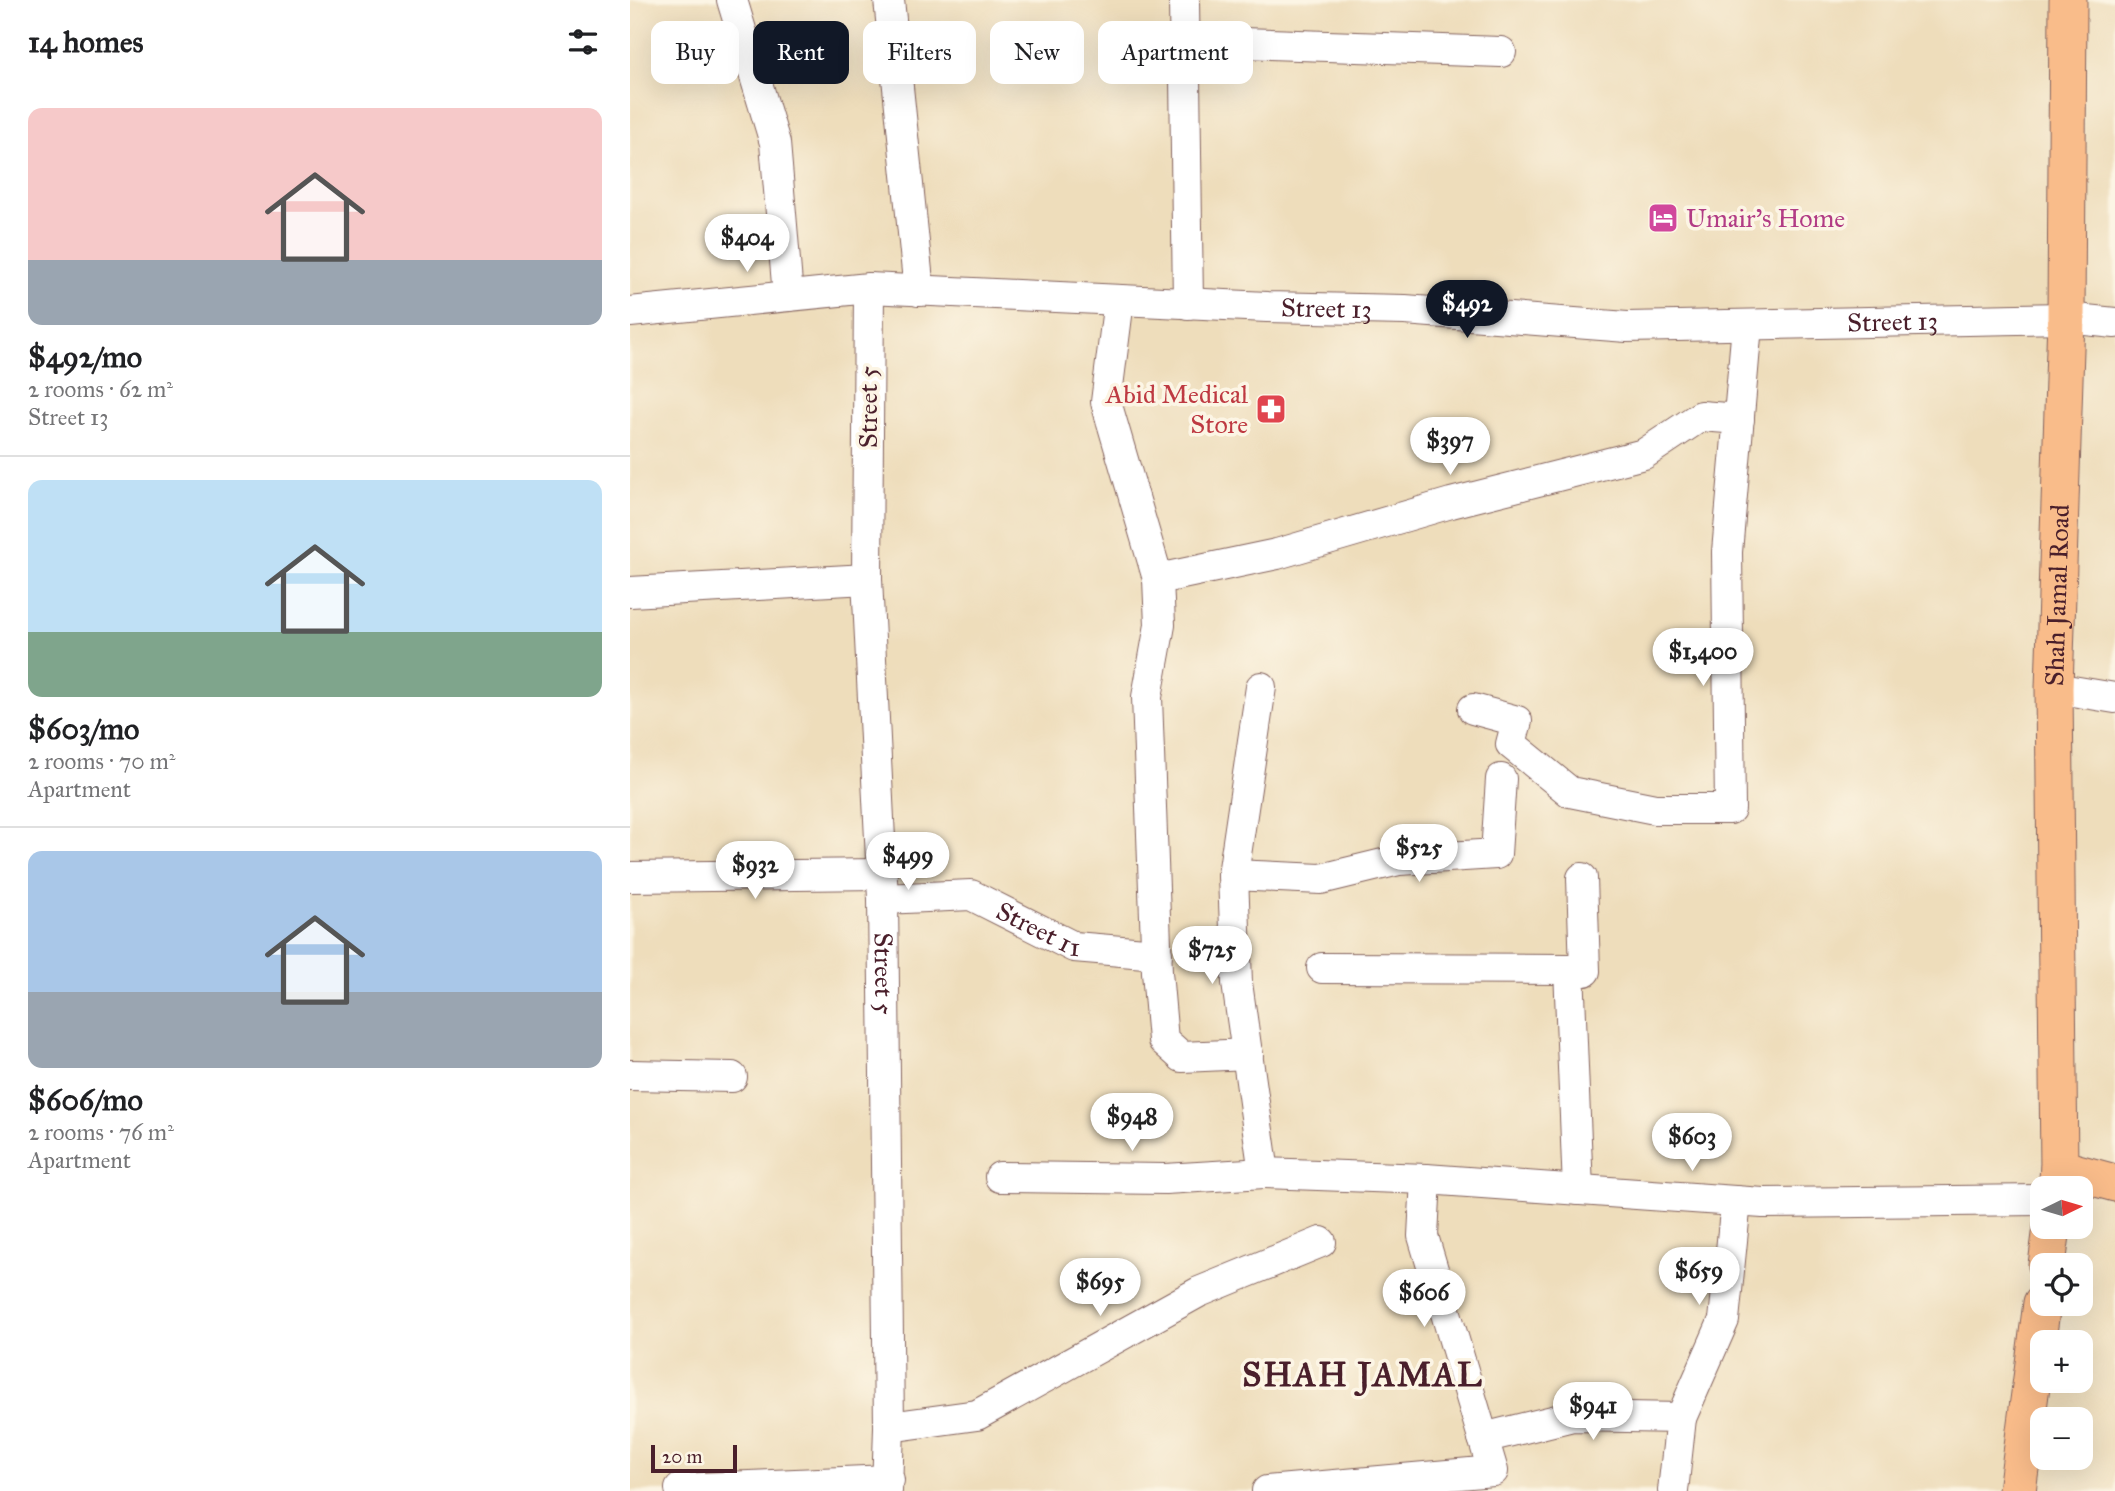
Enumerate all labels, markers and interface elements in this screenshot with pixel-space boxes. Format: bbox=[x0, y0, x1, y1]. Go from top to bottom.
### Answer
chip: Buy bbox=[651, 21, 739, 84]
chip: Rent bbox=[753, 21, 849, 84]
chip: Filters bbox=[863, 21, 976, 84]
chip: New bbox=[990, 21, 1084, 84]
chip: Apartment bbox=[1098, 21, 1253, 84]
icon: filters bbox=[564, 23, 602, 61]
text: 14 homes bbox=[28, 24, 143, 60]
icon: home bbox=[252, 154, 378, 280]
hotel icon: Umair's Home bbox=[1646, 201, 1680, 235]
place label: Umair's Home bbox=[1686, 202, 1845, 234]
pin: $404 bbox=[706, 215, 788, 274]
text: $404 bbox=[721, 223, 773, 251]
pin: $492 bbox=[1426, 280, 1508, 340]
text: $492 bbox=[1442, 289, 1492, 317]
street label: Street 13 bbox=[1281, 291, 1372, 325]
street label: Street 13 bbox=[1847, 305, 1938, 338]
text: $492/mo bbox=[28, 339, 142, 375]
street label: Street 5 bbox=[852, 366, 884, 448]
text: 2 rooms · 62 m² bbox=[28, 375, 173, 403]
place label: Abid Medical Store bbox=[1105, 378, 1248, 440]
pharmacy icon: Abid Medical Store bbox=[1254, 392, 1288, 426]
text: Street 13 bbox=[28, 403, 108, 431]
pin: $397 bbox=[1409, 418, 1491, 477]
text: $397 bbox=[1426, 426, 1474, 454]
street label: Shah Jamal Road bbox=[2038, 504, 2076, 687]
icon: home bbox=[252, 526, 378, 652]
pin: $1,400 bbox=[1646, 628, 1760, 688]
text: $1,400 bbox=[1669, 637, 1737, 665]
text: $603/mo bbox=[28, 711, 139, 747]
text: 2 rooms · 70 m² bbox=[28, 747, 176, 775]
text: Apartment bbox=[28, 775, 131, 803]
pin: $525 bbox=[1378, 824, 1460, 884]
pin: $499 bbox=[867, 832, 949, 892]
text: $525 bbox=[1396, 833, 1442, 861]
text: $499 bbox=[882, 841, 934, 869]
pin: $932 bbox=[714, 842, 796, 901]
text: $932 bbox=[732, 850, 778, 878]
street label: Street 11 bbox=[991, 894, 1081, 963]
icon: home bbox=[252, 897, 378, 1023]
pin: $725 bbox=[1171, 926, 1253, 986]
street label: Street 5 bbox=[867, 932, 900, 1015]
text: $725 bbox=[1188, 935, 1236, 963]
text: $606/mo bbox=[28, 1082, 143, 1118]
pin: $948 bbox=[1091, 1094, 1173, 1153]
text: $948 bbox=[1106, 1102, 1158, 1130]
pin: $603 bbox=[1651, 1114, 1733, 1173]
text: 2 rooms · 76 m² bbox=[28, 1118, 174, 1146]
text: $603 bbox=[1668, 1122, 1716, 1150]
text: Apartment bbox=[28, 1146, 131, 1174]
north arrow bbox=[2030, 1176, 2093, 1239]
map controls bbox=[2030, 1176, 2093, 1470]
pin: $659 bbox=[1658, 1248, 1740, 1307]
button: locate bbox=[2030, 1253, 2093, 1316]
text: $659 bbox=[1675, 1256, 1723, 1284]
pin: $695 bbox=[1059, 1258, 1141, 1318]
text: $695 bbox=[1076, 1267, 1124, 1295]
pin: $606 bbox=[1383, 1270, 1465, 1329]
text: $606 bbox=[1399, 1278, 1449, 1306]
button: + bbox=[2030, 1330, 2093, 1393]
district label: SHAH JAMAL bbox=[1242, 1355, 1484, 1397]
pin: $941 bbox=[1552, 1382, 1634, 1442]
text: $941 bbox=[1569, 1391, 1617, 1419]
button: − bbox=[2030, 1407, 2093, 1470]
scale bar bbox=[651, 1442, 737, 1474]
text: 20 m bbox=[662, 1445, 703, 1468]

